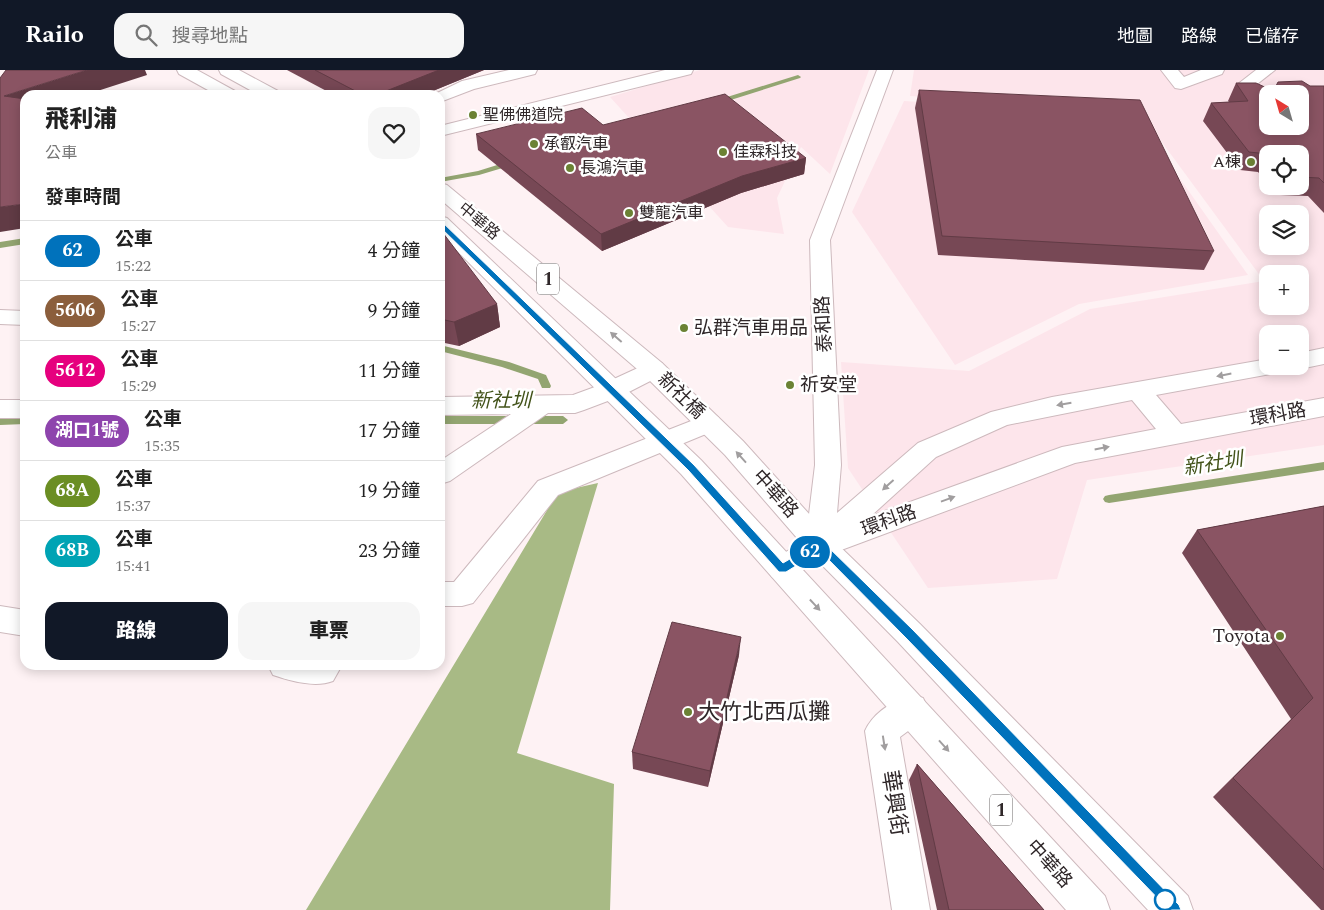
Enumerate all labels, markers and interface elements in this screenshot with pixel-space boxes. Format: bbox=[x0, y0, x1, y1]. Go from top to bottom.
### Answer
search box bbox=[114, 13, 464, 58]
text: Railo bbox=[25, 17, 84, 53]
icon: search bbox=[132, 21, 160, 49]
text: 搜尋地點 bbox=[172, 22, 248, 51]
text: 地圖 bbox=[1117, 23, 1153, 50]
text: 路線 bbox=[1181, 23, 1217, 50]
text: 已儲存 bbox=[1245, 23, 1299, 50]
north arrow bbox=[1259, 85, 1309, 135]
map controls bbox=[1259, 85, 1309, 375]
text: 飛利浦 bbox=[45, 102, 117, 138]
place label: 聖佛佛道院 bbox=[483, 103, 563, 127]
button: heart bbox=[368, 107, 420, 159]
marker: 聖佛佛道院 bbox=[467, 109, 479, 121]
place label: 承叡汽車 bbox=[544, 132, 608, 156]
marker: 承叡汽車 bbox=[528, 138, 540, 150]
place label: 佳霖科技 bbox=[733, 140, 797, 164]
text: 公車 bbox=[45, 141, 77, 165]
button: locate bbox=[1259, 145, 1309, 195]
marker: 佳霖科技 bbox=[717, 146, 729, 158]
place label: A棟 bbox=[1213, 150, 1241, 174]
place label: 長鴻汽車 bbox=[580, 156, 644, 180]
marker: A棟 bbox=[1245, 156, 1257, 168]
marker: 長鴻汽車 bbox=[564, 162, 576, 174]
text: 發車時間 bbox=[45, 183, 121, 212]
street label: 中華路 bbox=[453, 196, 505, 246]
place label: 雙龍汽車 bbox=[639, 201, 703, 225]
button: layers bbox=[1259, 205, 1309, 255]
marker: 雙龍汽車 bbox=[623, 207, 635, 219]
text: 公車 bbox=[115, 225, 153, 254]
text: 62 bbox=[62, 237, 83, 264]
text: 4 分鐘 bbox=[368, 237, 420, 266]
text: 15:22 bbox=[115, 254, 151, 278]
road number: 1 bbox=[537, 263, 559, 294]
button: + bbox=[1259, 265, 1309, 315]
text: 公車 bbox=[120, 285, 158, 314]
street label: 泰和路 bbox=[808, 295, 840, 353]
text: 5606 bbox=[55, 297, 95, 324]
text: 9 分鐘 bbox=[368, 297, 420, 326]
text: 15:27 bbox=[120, 314, 156, 338]
place label: 弘群汽車用品 bbox=[694, 314, 808, 343]
marker: 弘群汽車用品 bbox=[678, 322, 690, 334]
button: − bbox=[1259, 325, 1309, 375]
one-way arrow bbox=[610, 332, 623, 343]
text: 公車 bbox=[120, 345, 158, 374]
text: 5612 bbox=[55, 357, 95, 384]
text: 11 分鐘 bbox=[358, 357, 420, 386]
street label: 新社橋 bbox=[650, 366, 712, 426]
place label: 祈安堂 bbox=[800, 371, 857, 400]
one-way arrow bbox=[1215, 372, 1231, 380]
text: 15:29 bbox=[120, 374, 156, 398]
marker: 祈安堂 bbox=[784, 379, 796, 391]
water label: 新社圳 bbox=[471, 386, 534, 416]
street label: 環科路 bbox=[1247, 396, 1309, 434]
one-way arrow bbox=[1055, 400, 1071, 408]
text: 公車 bbox=[144, 405, 182, 434]
text: 湖口1號 bbox=[55, 417, 119, 444]
text: 17 分鐘 bbox=[358, 417, 420, 446]
text: 15:35 bbox=[144, 434, 180, 458]
one-way arrow bbox=[1095, 444, 1110, 452]
water label: 新社圳 bbox=[1181, 444, 1248, 484]
one-way arrow bbox=[736, 450, 747, 463]
street label: 中華路 bbox=[745, 463, 805, 525]
text: 公車 bbox=[115, 465, 153, 494]
text: 68A bbox=[55, 477, 90, 504]
text: 19 分鐘 bbox=[358, 477, 420, 506]
one-way arrow bbox=[882, 479, 894, 491]
text: 15:37 bbox=[115, 494, 151, 518]
one-way arrow bbox=[941, 495, 956, 502]
street label: 環科路 bbox=[857, 498, 921, 544]
text: 公車 bbox=[115, 525, 153, 554]
line badge: 62 bbox=[788, 536, 832, 568]
text: 68B bbox=[56, 537, 89, 564]
text: 23 分鐘 bbox=[358, 537, 420, 566]
text: 62 bbox=[800, 538, 820, 565]
text: 15:41 bbox=[115, 554, 151, 578]
one-way arrow bbox=[810, 599, 821, 611]
button: 路線 bbox=[45, 602, 228, 660]
button: 車票 bbox=[238, 602, 420, 660]
place label: Toyota bbox=[1212, 622, 1271, 651]
marker: Toyota bbox=[1274, 630, 1286, 642]
place label: 大竹北西瓜攤 bbox=[698, 696, 830, 729]
marker: 大竹北西瓜攤 bbox=[682, 706, 694, 718]
one-way arrow bbox=[881, 736, 889, 752]
one-way arrow bbox=[938, 739, 950, 751]
street label: 華興街 bbox=[873, 768, 915, 838]
road number: 1 bbox=[990, 794, 1012, 826]
street label: 中華路 bbox=[1019, 833, 1079, 895]
unlabelled marker bbox=[1154, 889, 1176, 910]

